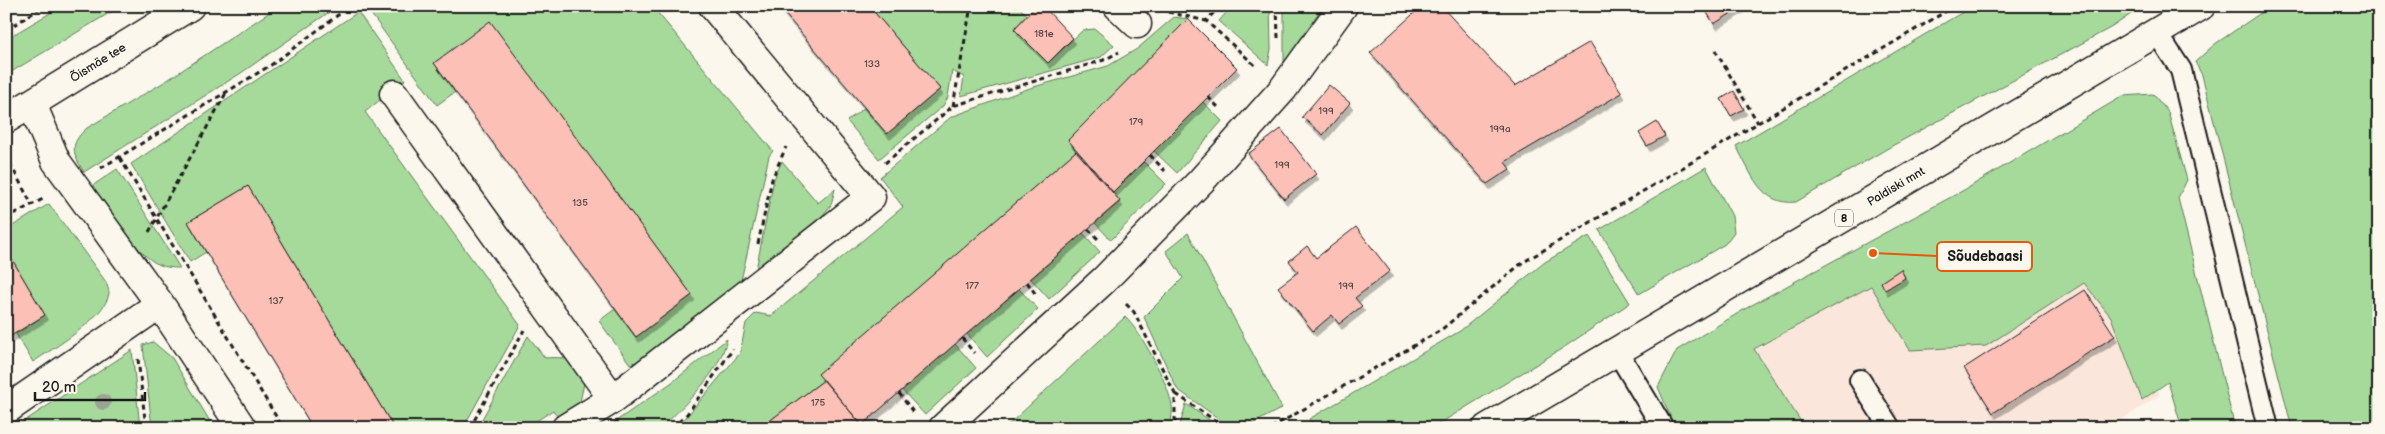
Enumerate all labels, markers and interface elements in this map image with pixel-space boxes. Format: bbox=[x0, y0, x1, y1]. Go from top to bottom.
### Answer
house number: 181e bbox=[1034, 28, 1054, 40]
street label: Õismäe tee bbox=[67, 40, 129, 86]
house number: 133 bbox=[864, 58, 880, 70]
house number: 199 bbox=[1318, 105, 1334, 117]
house number: 179 bbox=[1129, 116, 1143, 128]
house number: 199a bbox=[1489, 123, 1511, 135]
house number: 199 bbox=[1274, 159, 1290, 171]
street label: Paldiski mnt bbox=[1865, 164, 1928, 210]
house number: 135 bbox=[572, 197, 588, 209]
road number: 8 bbox=[1835, 210, 1853, 227]
callout: Sõudebaasi bbox=[1937, 242, 2032, 271]
text: Sõudebaasi bbox=[1947, 248, 2023, 265]
house number: 177 bbox=[965, 280, 979, 292]
house number: 199 bbox=[1338, 280, 1354, 292]
house number: 137 bbox=[269, 295, 284, 307]
scale bar bbox=[35, 369, 145, 401]
text: 20 m bbox=[42, 378, 76, 397]
house number: 175 bbox=[811, 397, 826, 409]

